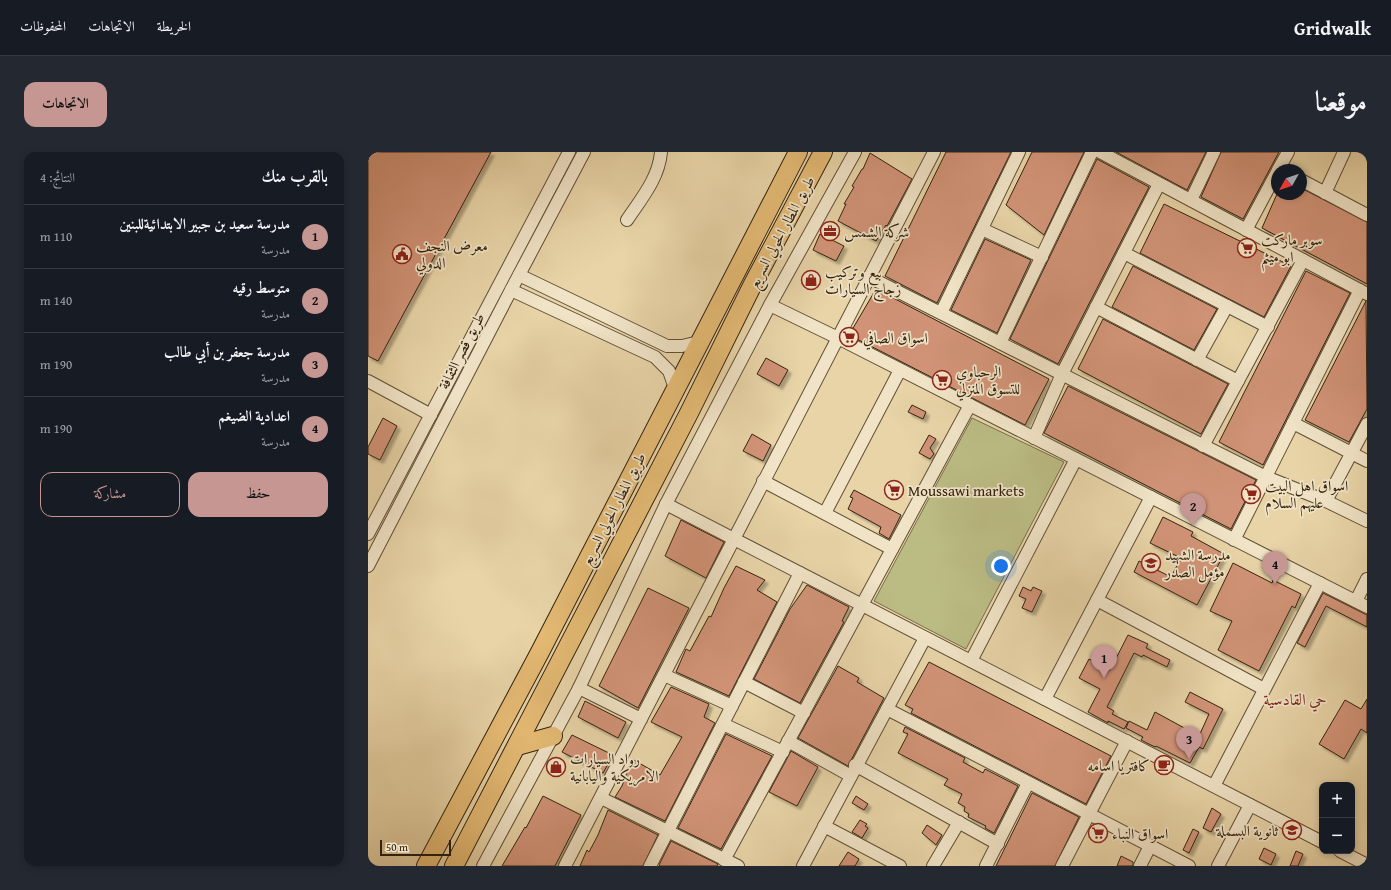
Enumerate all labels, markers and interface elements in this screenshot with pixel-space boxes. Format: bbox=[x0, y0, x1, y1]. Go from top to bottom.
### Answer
text: Gridwalk bbox=[1294, 14, 1371, 42]
text: المحفوظات bbox=[20, 16, 66, 36]
text: الاتجاهات bbox=[88, 16, 135, 36]
text: الخريطة bbox=[157, 16, 191, 36]
text: موقعنا bbox=[1315, 80, 1367, 121]
button: الاتجاهات bbox=[24, 82, 107, 127]
text: بالقرب منك bbox=[261, 163, 328, 188]
north arrow bbox=[1271, 164, 1307, 200]
text: النتائج: 4 bbox=[40, 168, 75, 187]
street label: طريق المطار الحولي السريع bbox=[743, 172, 823, 294]
text: مدرسة سعيد بن جبير الابتدائيةللبنين bbox=[119, 213, 290, 234]
office icon: شركة الشمس bbox=[819, 220, 841, 242]
place label: شركة الشمس bbox=[844, 221, 909, 242]
text: 110 m bbox=[40, 227, 72, 246]
text: 1 bbox=[312, 227, 318, 246]
place label: سوبر ماركت ابو ميثم bbox=[1261, 229, 1323, 272]
place label: معرض النجف الدولي bbox=[416, 235, 488, 275]
supermarket icon: سوبر ماركت ابو ميثم bbox=[1236, 237, 1258, 259]
text: مدرسة bbox=[261, 240, 290, 259]
public building icon: معرض النجف الدولي bbox=[391, 243, 413, 265]
place label: بيع وتركيب زجاج السيارات bbox=[825, 261, 901, 302]
shop icon: بيع وتركيب زجاج السيارات bbox=[800, 269, 822, 291]
text: متوسط رقيه bbox=[232, 277, 290, 298]
text: 140 m bbox=[40, 291, 72, 310]
text: 2 bbox=[312, 291, 318, 310]
text: مدرسة bbox=[261, 304, 290, 323]
street label: طريق قصر الثقافة bbox=[433, 309, 489, 393]
supermarket icon: اسواق الصافي bbox=[838, 326, 860, 348]
place label: اسواق الصافي bbox=[863, 327, 928, 350]
text: مدرسة جعفر بن أبي طالب bbox=[164, 341, 290, 362]
text: 190 m bbox=[40, 355, 72, 374]
text: 3 bbox=[312, 355, 318, 374]
place label: الرحباوي للتسوق المنزلي bbox=[956, 361, 1020, 401]
text: مدرسة bbox=[261, 368, 290, 387]
supermarket icon: الرحباوي للتسوق المنزلي bbox=[931, 369, 953, 391]
text: اعدادية الضيغم bbox=[218, 405, 290, 426]
text: 190 m bbox=[40, 419, 72, 438]
text: 4 bbox=[312, 419, 318, 438]
text: مدرسة bbox=[261, 432, 290, 451]
street label: طريق المطار الحولي السريع bbox=[575, 449, 654, 571]
button: مشاركة bbox=[40, 472, 180, 517]
button: حفظ bbox=[188, 472, 328, 517]
place label: اسواق اهل البيت عليهم السلام bbox=[1265, 475, 1348, 517]
supermarket icon: Moussawi markets bbox=[883, 479, 905, 501]
place label: Moussawi markets bbox=[908, 480, 1024, 501]
supermarket icon: اسواق اهل البيت عليهم السلام bbox=[1240, 483, 1262, 505]
pin: 2 bbox=[1180, 493, 1206, 526]
place label: مدرسة الشهيد مؤمل الصدر bbox=[1163, 544, 1231, 583]
pin: 4 bbox=[1262, 551, 1288, 584]
school or university icon: مدرسة الشهيد مؤمل الصدر bbox=[1140, 552, 1162, 574]
your location bbox=[991, 556, 1011, 576]
pin: 1 bbox=[1091, 645, 1117, 678]
district label: حي القادسية bbox=[1263, 687, 1327, 712]
pin: 3 bbox=[1176, 726, 1202, 759]
place label: رواد السيارات الامريكية واليابانية bbox=[570, 748, 658, 787]
cafe icon: كافتريا اسامه bbox=[1153, 754, 1175, 776]
place label: كافتريا اسامه bbox=[1088, 755, 1150, 776]
shop icon: رواد السيارات الامريكية واليابانية bbox=[545, 756, 567, 778]
map controls bbox=[1319, 782, 1355, 854]
button: + bbox=[1319, 782, 1355, 818]
button: − bbox=[1319, 818, 1355, 854]
school or university icon: ثانوية البسملة bbox=[1281, 819, 1303, 841]
place label: ثانوية البسملة bbox=[1215, 820, 1278, 841]
supermarket icon: اسواق النباء bbox=[1087, 822, 1109, 844]
place label: اسواق النباء bbox=[1112, 823, 1168, 844]
scale bar bbox=[380, 838, 451, 857]
text: 50 m bbox=[386, 839, 408, 855]

